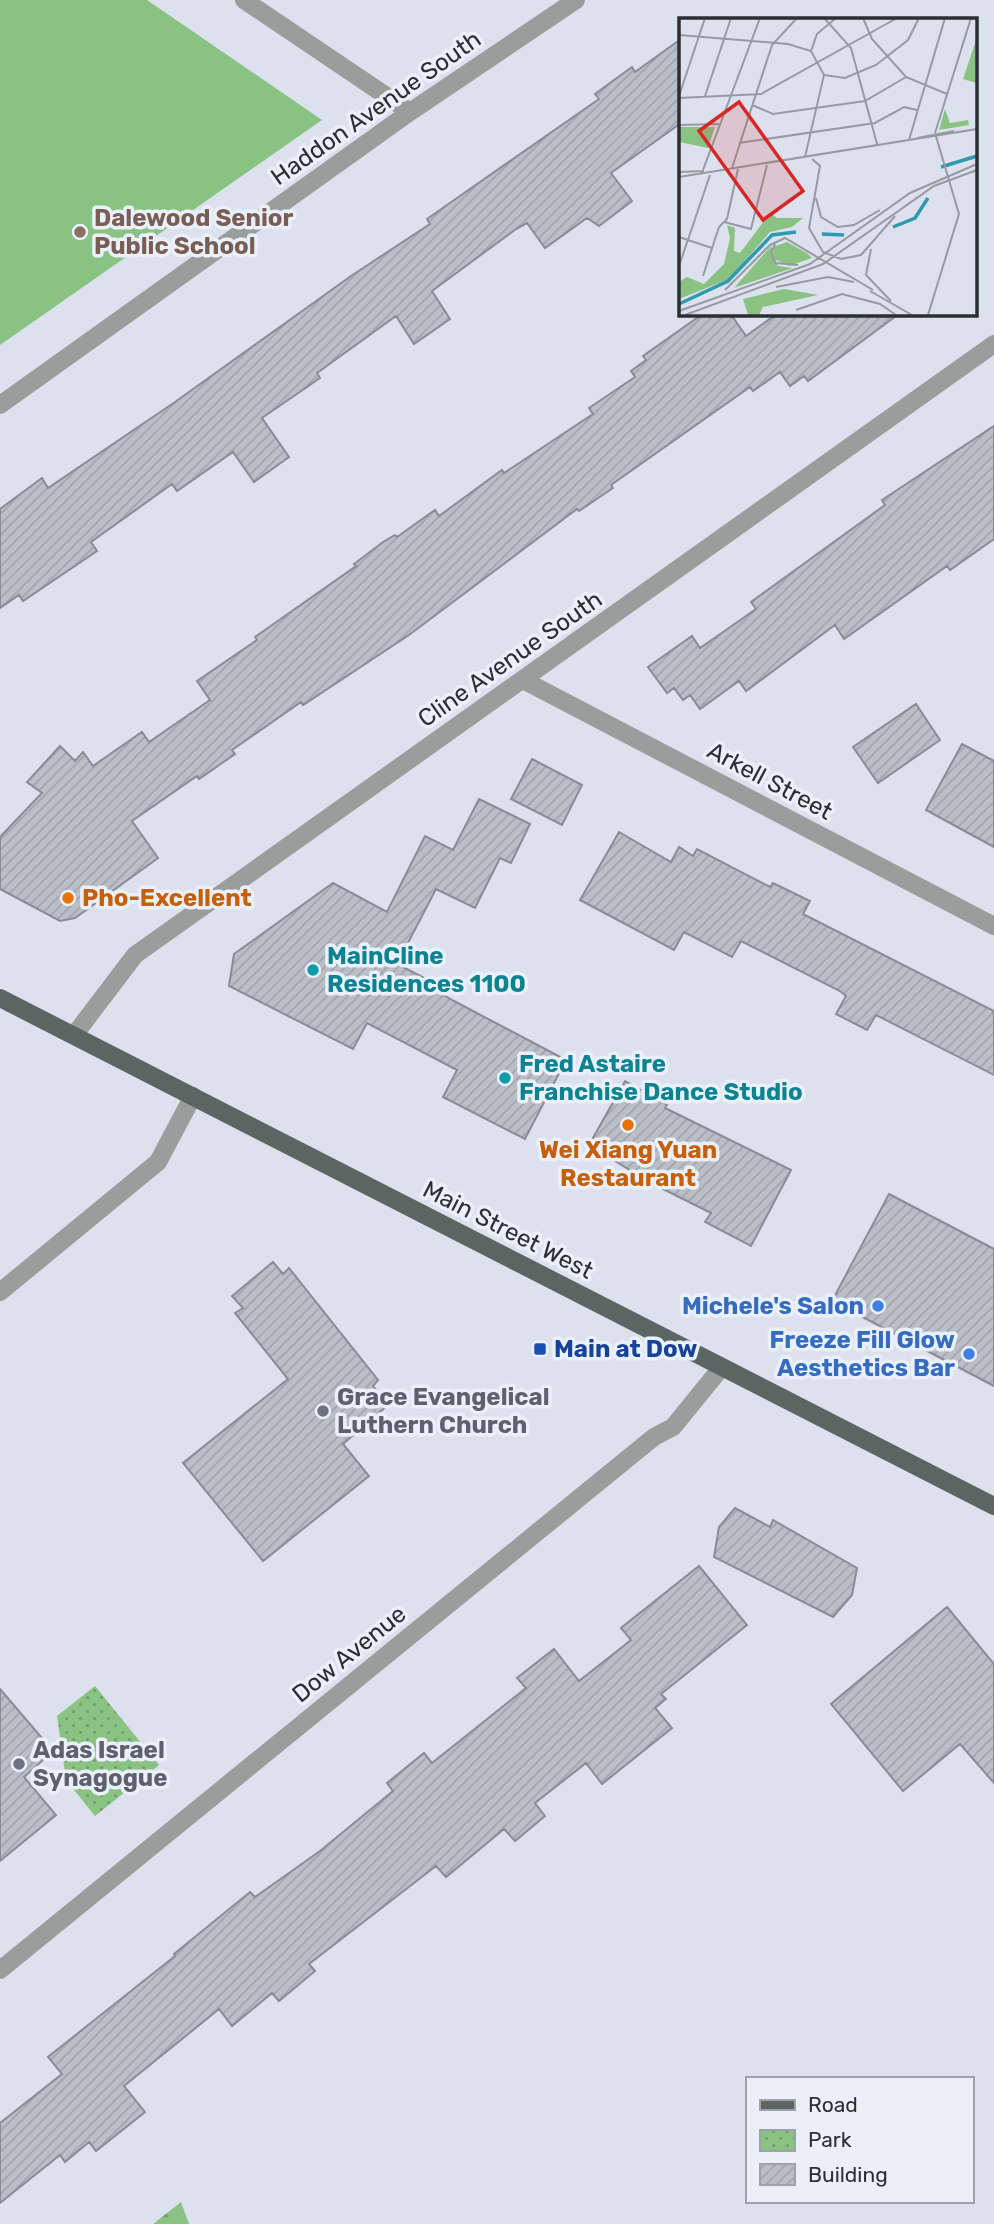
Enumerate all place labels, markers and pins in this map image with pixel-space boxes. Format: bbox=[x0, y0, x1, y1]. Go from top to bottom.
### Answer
place label: Dalewood Senior Public School bbox=[94, 204, 294, 260]
marker: Dalewood Senior Public School bbox=[72, 224, 88, 240]
place label: Pho-Excellent bbox=[82, 884, 252, 912]
marker: Pho-Excellent bbox=[60, 890, 76, 906]
place label: MainCline Residences 1100 bbox=[327, 942, 526, 998]
marker: MainCline Residences 1100 bbox=[305, 962, 321, 978]
place label: Fred Astaire Franchise Dance Studio bbox=[519, 1050, 803, 1106]
marker: Fred Astaire Franchise Dance Studio bbox=[497, 1070, 513, 1086]
marker: Wei Xiang Yuan Restaurant bbox=[620, 1117, 636, 1133]
place label: Wei Xiang Yuan Restaurant bbox=[539, 1136, 717, 1192]
place label: Michele's Salon bbox=[682, 1292, 864, 1320]
marker: Michele's Salon bbox=[870, 1298, 886, 1314]
place label: Freeze Fill Glow Aesthetics Bar bbox=[770, 1326, 955, 1382]
place label: Main at Dow bbox=[554, 1335, 697, 1363]
marker: Main at Dow bbox=[532, 1341, 548, 1357]
marker: Freeze Fill Glow Aesthetics Bar bbox=[961, 1346, 977, 1362]
place label: Grace Evangelical Luthern Church bbox=[337, 1383, 550, 1439]
marker: Grace Evangelical Luthern Church bbox=[315, 1403, 331, 1419]
place label: Adas Israel Synagogue bbox=[33, 1736, 168, 1792]
marker: Adas Israel Synagogue bbox=[11, 1756, 27, 1772]

